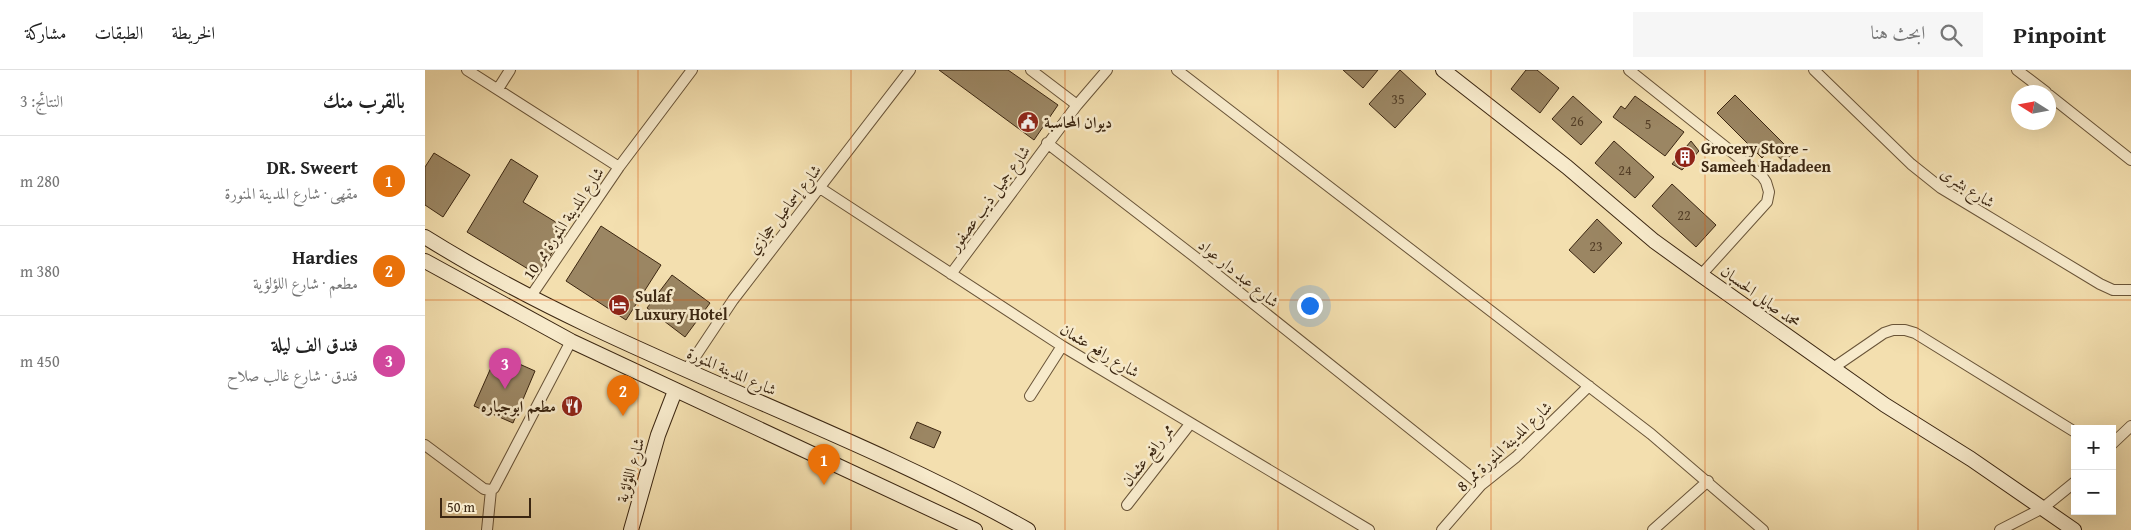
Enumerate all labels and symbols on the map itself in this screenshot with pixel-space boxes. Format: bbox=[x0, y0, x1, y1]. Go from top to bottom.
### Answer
north arrow bbox=[2011, 85, 2056, 130]
house number: 35 bbox=[1391, 89, 1405, 109]
public building icon: ديوان المحاسبة bbox=[1016, 110, 1040, 134]
place label: ديوان المحاسبة bbox=[1044, 110, 1112, 134]
house number: 26 bbox=[1570, 111, 1584, 131]
house number: 5 bbox=[1645, 114, 1651, 134]
place label: Grocery Store - Sameeh Hadadeen bbox=[1701, 136, 1832, 178]
street label: شارع جميل ذيب عصفور bbox=[941, 140, 1037, 259]
building icon: Grocery Store - Sameeh Hadadeen bbox=[1673, 145, 1697, 169]
street label: شارع إسماعيل حجازي bbox=[741, 159, 828, 260]
house number: 24 bbox=[1618, 160, 1632, 180]
street label: شارع بشرى bbox=[1935, 160, 2000, 215]
street label: شارع المدينة المنورة ممر 10 bbox=[516, 162, 611, 285]
house number: 22 bbox=[1677, 205, 1691, 225]
street label: شارع عبد دار عواد bbox=[1192, 233, 1285, 315]
house number: 23 bbox=[1589, 236, 1603, 256]
street label: محمد صايل الحسبان bbox=[1716, 259, 1806, 333]
place label: Sulaf Luxury Hotel bbox=[635, 284, 728, 326]
hotel icon: Sulaf Luxury Hotel bbox=[607, 293, 631, 317]
your location bbox=[1297, 293, 1323, 319]
street label: شارع رافع عثمان bbox=[1054, 317, 1144, 387]
street label: شارع المدينة المنورة bbox=[683, 341, 781, 403]
pin: 3 bbox=[489, 348, 521, 389]
pin: 2 bbox=[607, 375, 639, 416]
place label: مطعم ابوجباره bbox=[481, 394, 556, 421]
restaurant icon: مطعم ابوجباره bbox=[560, 394, 584, 418]
street label: شارع المدينة المنورة ممر 8 bbox=[1451, 395, 1559, 498]
street label: ممر رافع عثمان bbox=[1115, 418, 1182, 494]
street label: شارع اللؤلؤية bbox=[609, 435, 653, 506]
pin: 1 bbox=[808, 444, 840, 485]
scale bar bbox=[440, 495, 531, 518]

